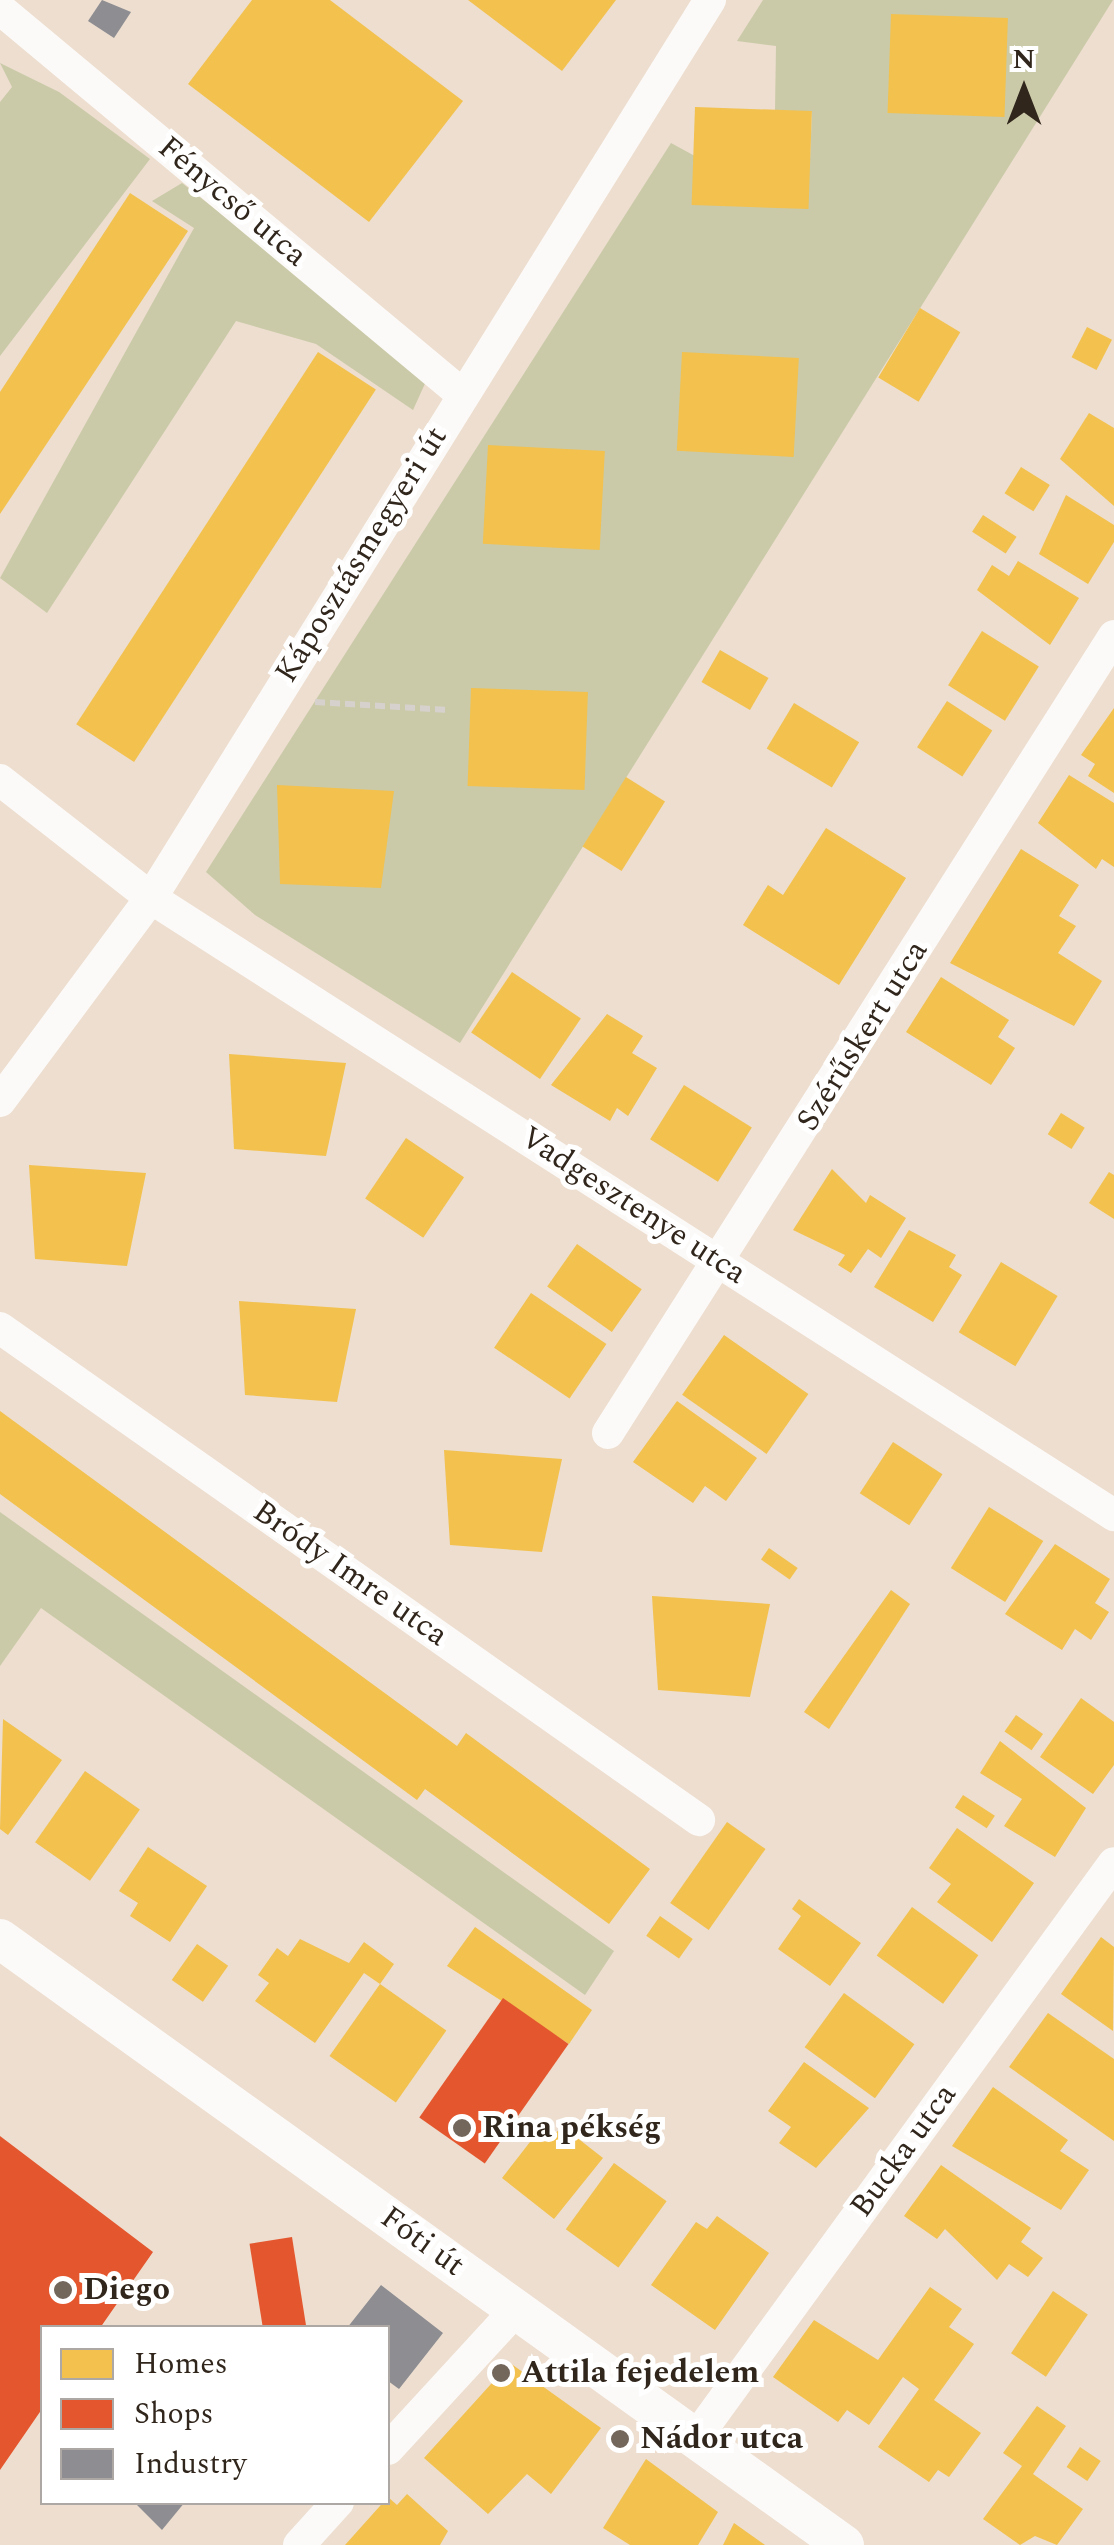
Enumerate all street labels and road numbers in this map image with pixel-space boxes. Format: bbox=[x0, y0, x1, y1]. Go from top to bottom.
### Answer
street label: Fénycső utca bbox=[150, 129, 314, 275]
street label: Káposztásmegyeri út bbox=[268, 420, 456, 690]
street label: Szérűskert utca bbox=[789, 934, 937, 1138]
street label: Vadgesztenye utca bbox=[513, 1119, 753, 1293]
street label: Bródy Imre utca bbox=[245, 1493, 455, 1655]
street label: Bucka utca bbox=[843, 2077, 965, 2225]
street label: Fóti út bbox=[372, 2199, 472, 2285]

